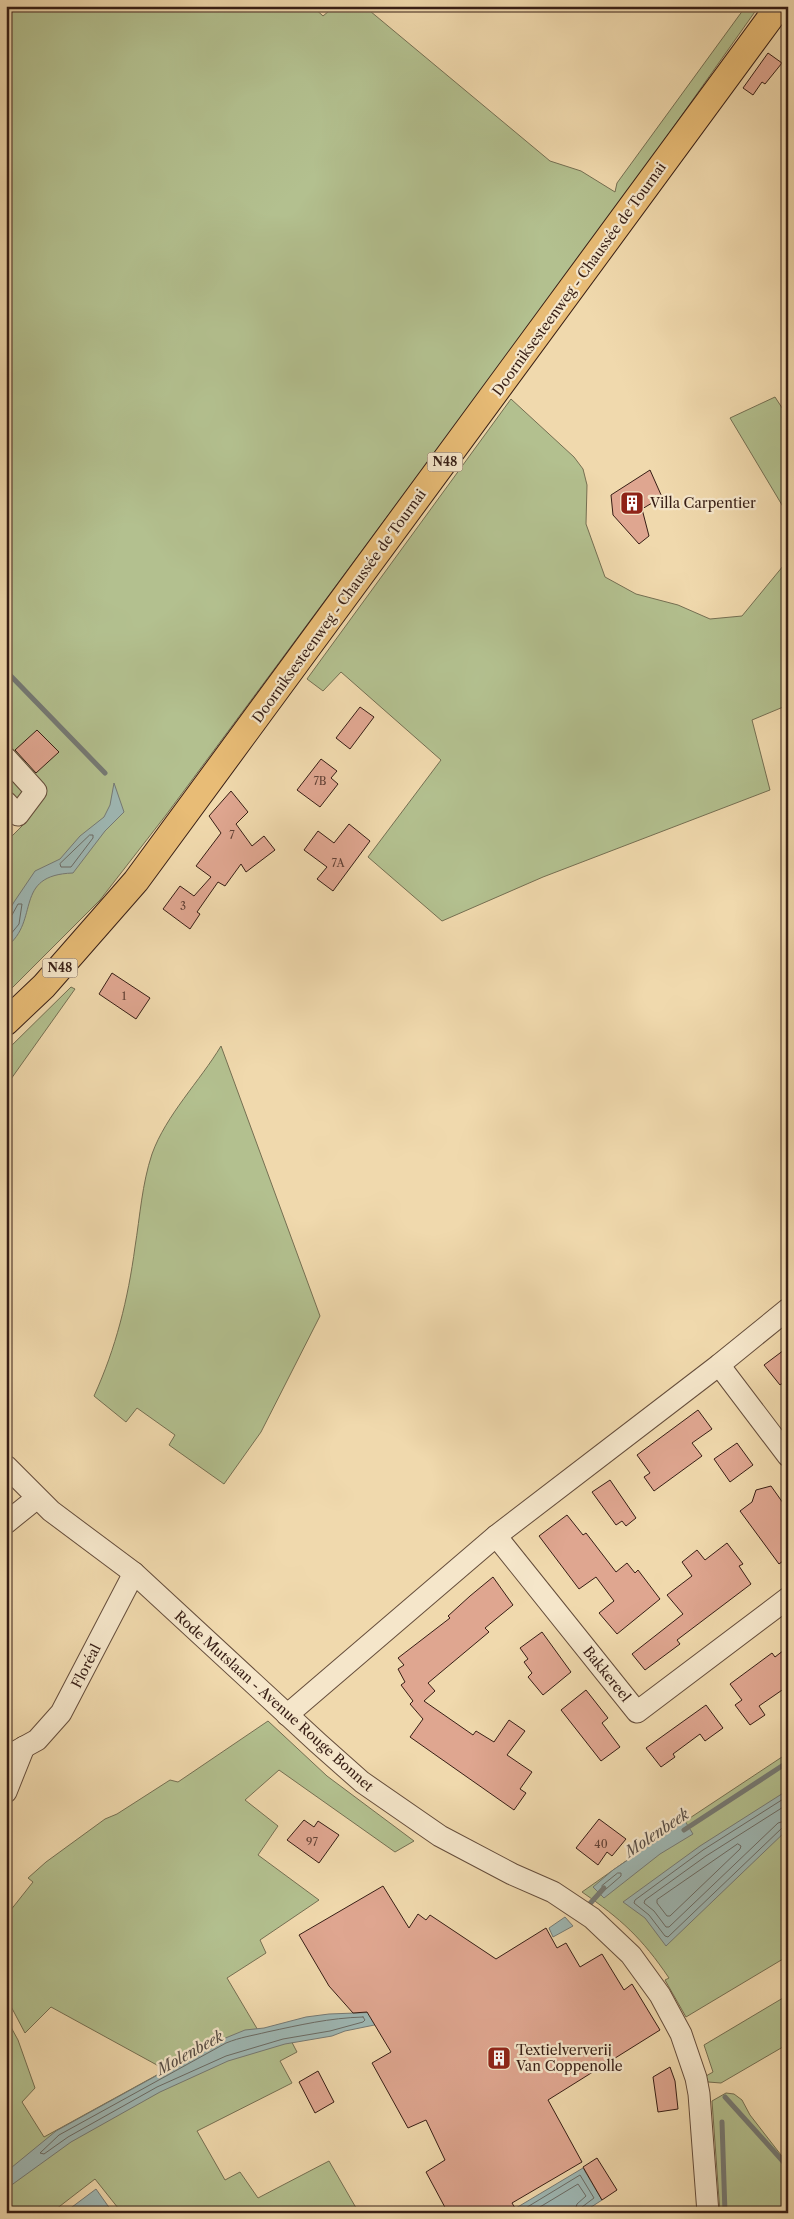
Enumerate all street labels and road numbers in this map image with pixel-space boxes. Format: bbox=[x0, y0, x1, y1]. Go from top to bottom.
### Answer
street label: Doorniksesteenweg - Chaussée de Tournai bbox=[488, 159, 670, 399]
road number: N48 bbox=[428, 452, 462, 472]
street label: Doorniksesteenweg - Chaussée de Tournai bbox=[248, 486, 430, 726]
road number: N48 bbox=[42, 958, 78, 978]
street label: Rode Mutslaan - Avenue Rouge Bonnet bbox=[171, 1607, 377, 1795]
street label: Floréal bbox=[67, 1641, 105, 1691]
street label: Bakkereel bbox=[579, 1643, 635, 1705]

